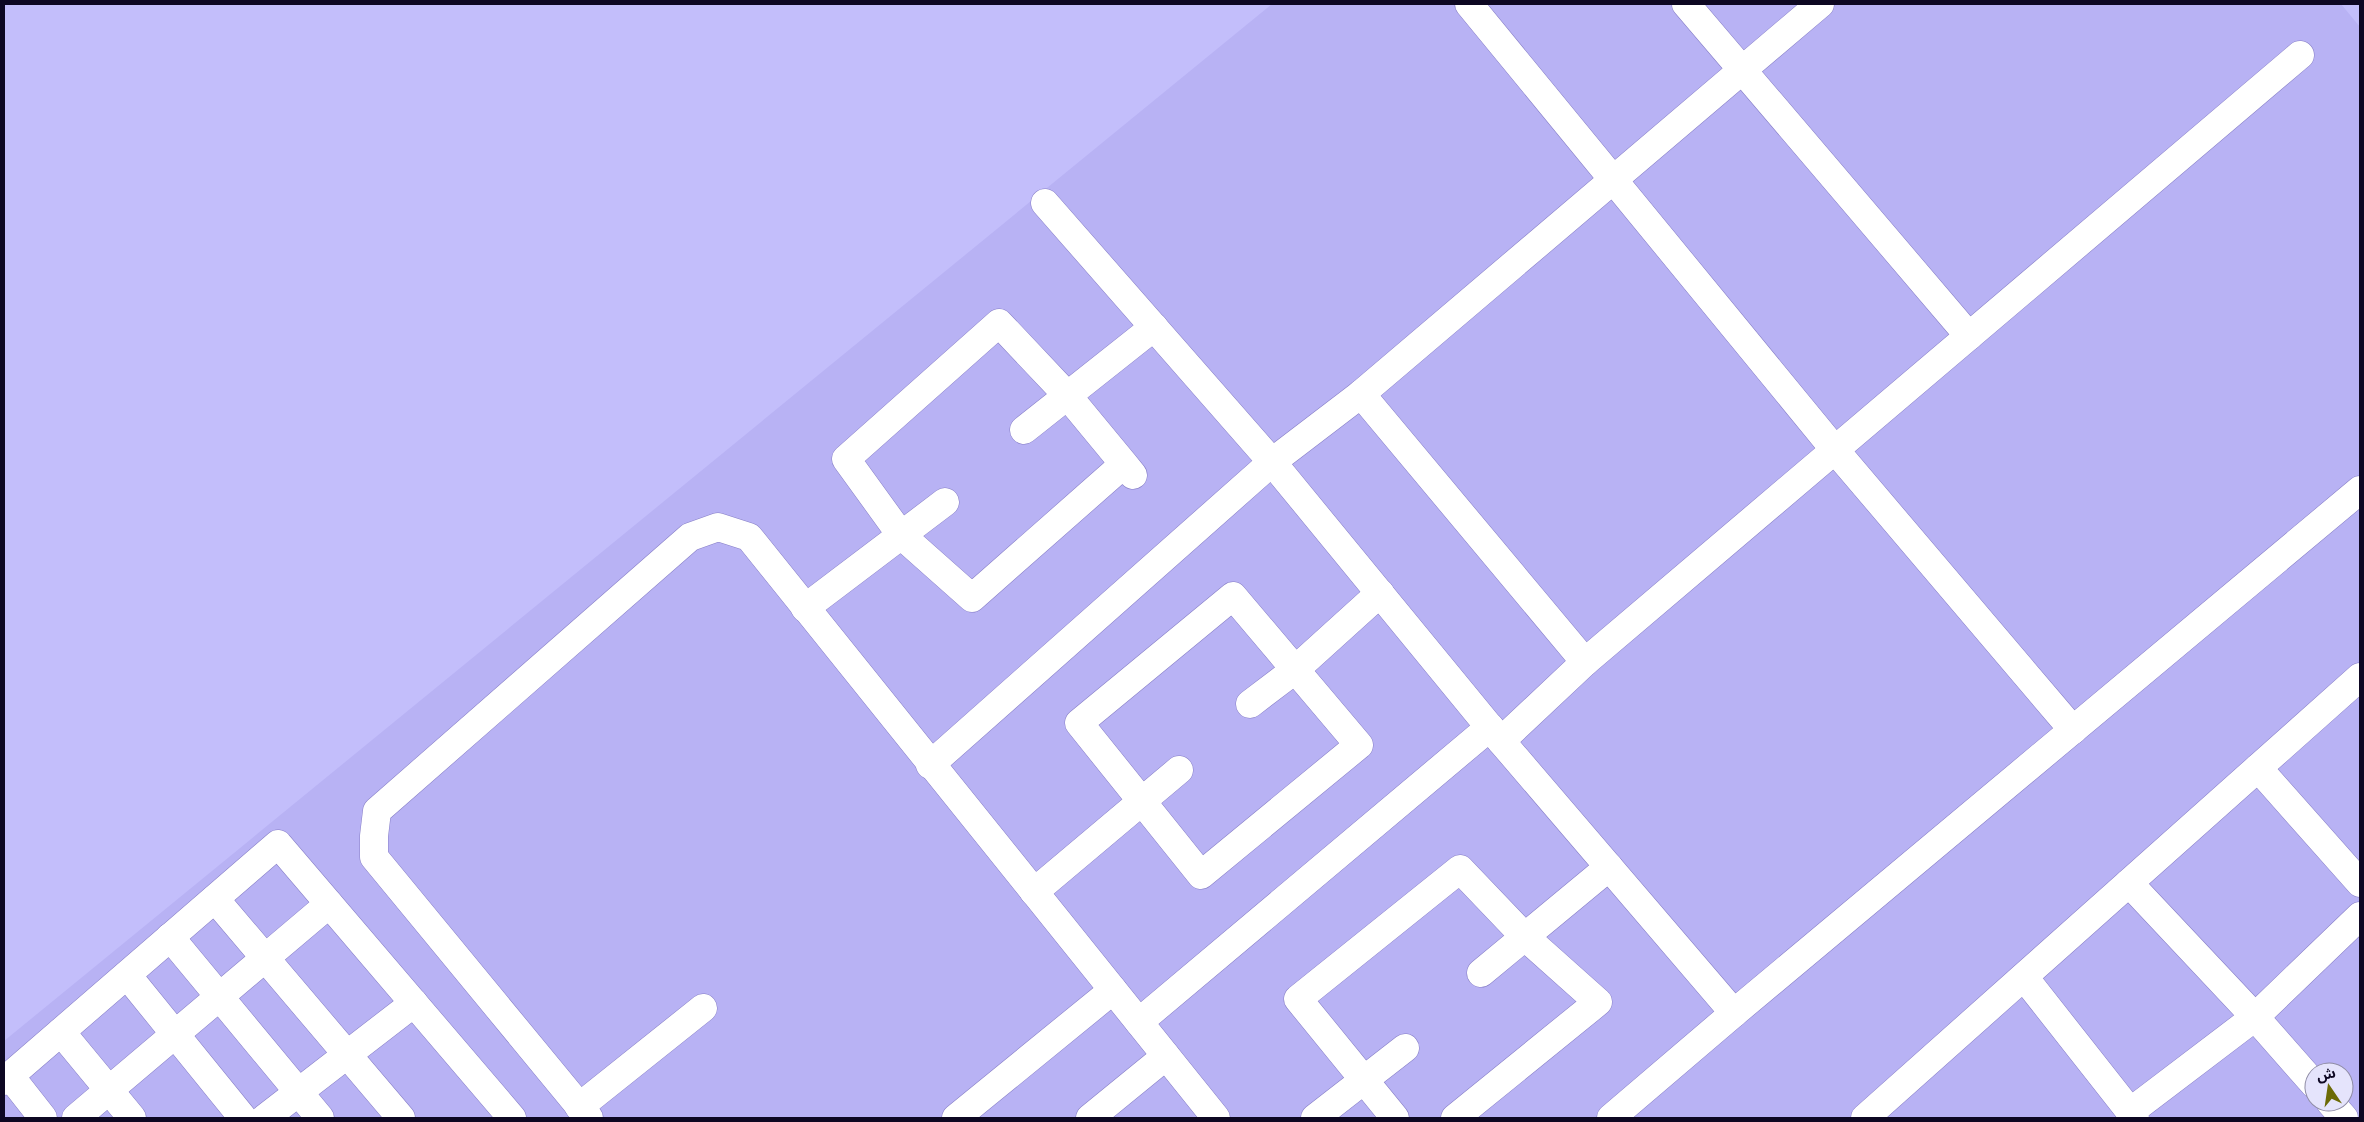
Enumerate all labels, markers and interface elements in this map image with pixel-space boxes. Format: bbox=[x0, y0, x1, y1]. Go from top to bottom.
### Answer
north arrow bbox=[2304, 1062, 2354, 1112]
text: ش bbox=[2315, 1064, 2337, 1084]

